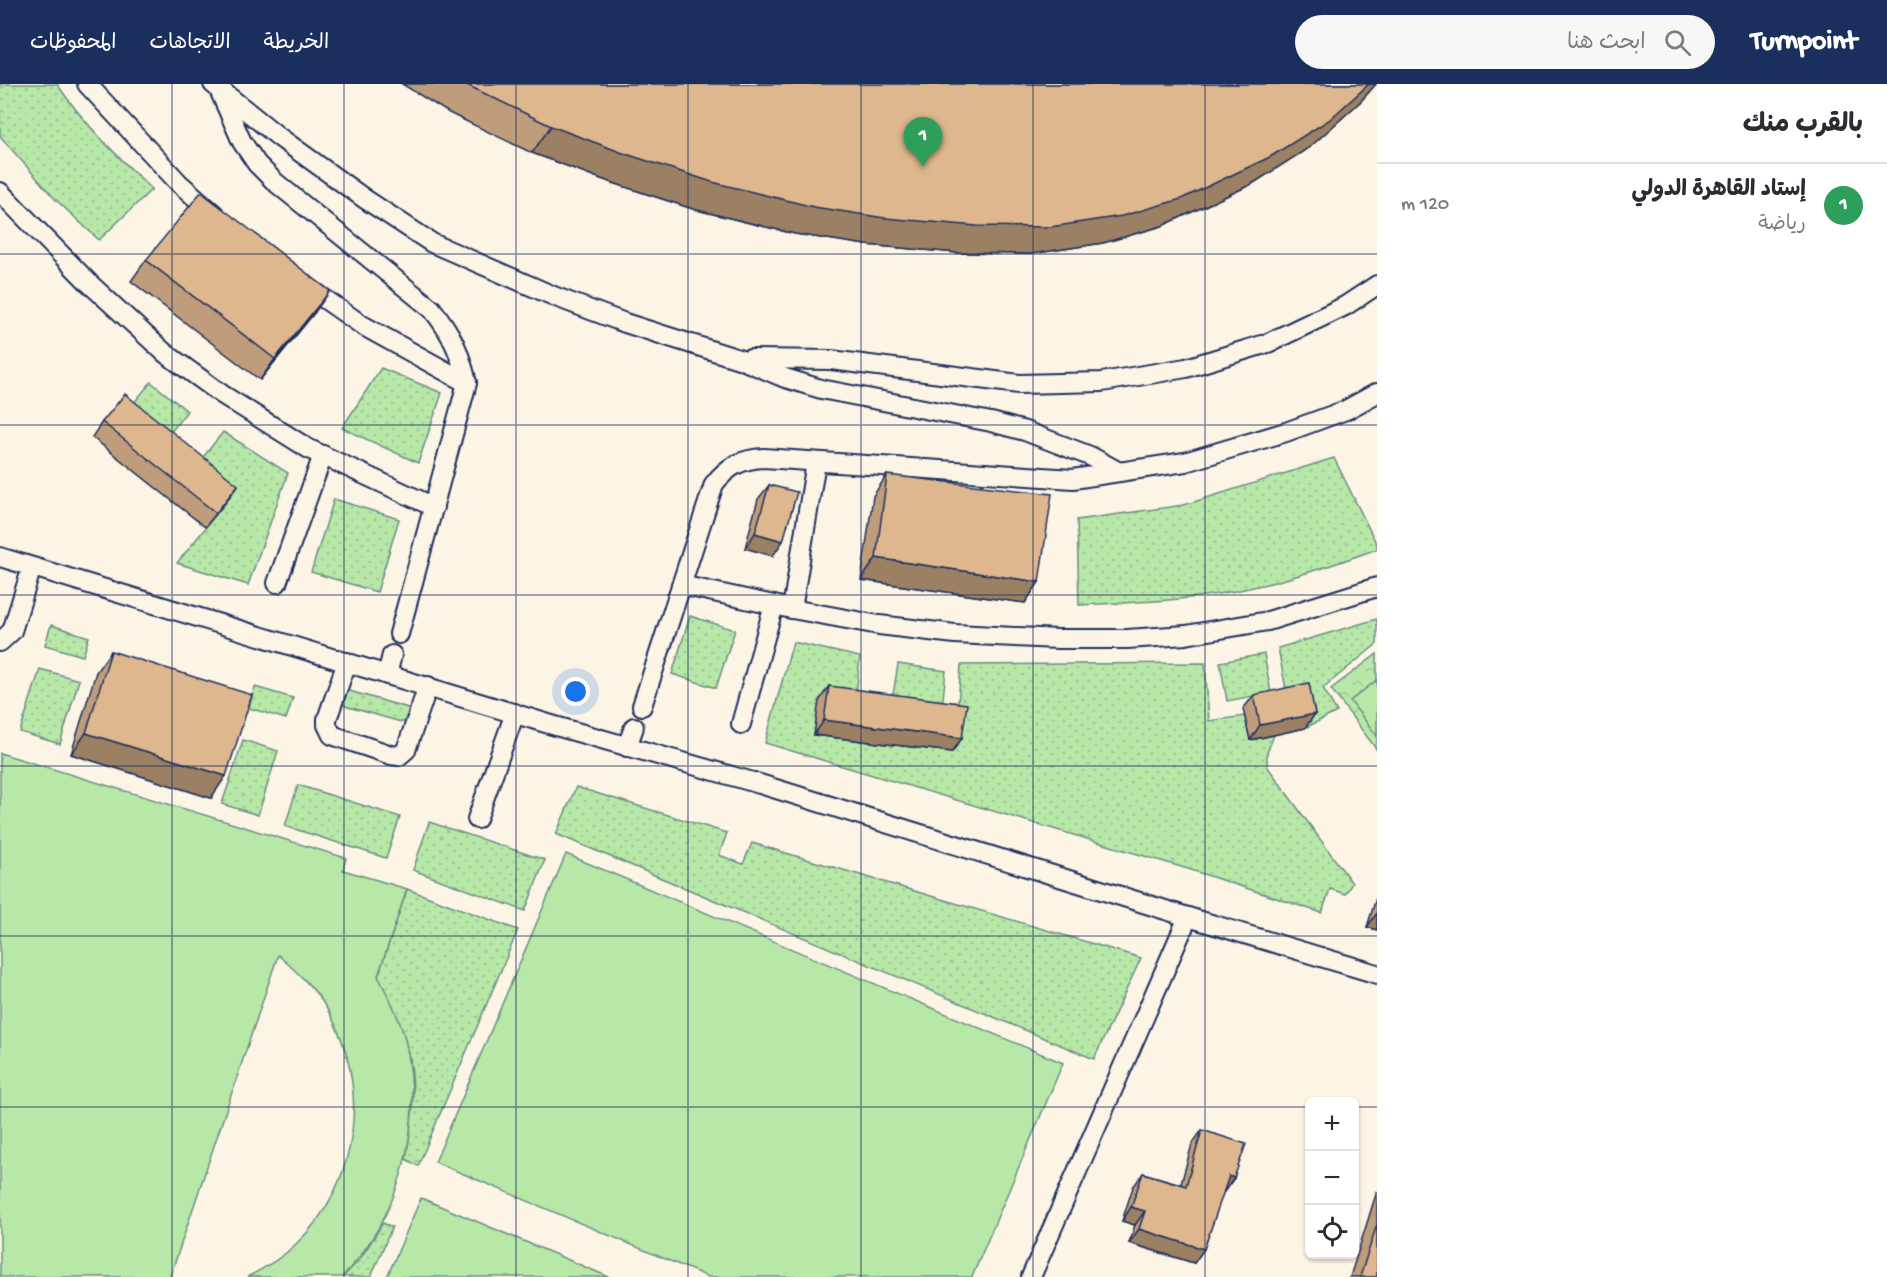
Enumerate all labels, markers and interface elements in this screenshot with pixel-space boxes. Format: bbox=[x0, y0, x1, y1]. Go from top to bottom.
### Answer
search box bbox=[1295, 15, 1715, 69]
icon: search bbox=[1661, 26, 1694, 59]
text: Turnpoint bbox=[1751, 26, 1857, 59]
text: ابحث هنا bbox=[1567, 31, 1646, 57]
text: المحفوظات bbox=[30, 32, 116, 57]
text: الاتجاهات bbox=[149, 32, 231, 57]
text: الخريطة bbox=[264, 32, 329, 57]
text: بالقرب منك bbox=[1743, 111, 1863, 142]
pin: 1 bbox=[904, 118, 942, 167]
text: إستاد القاهرة الدولي bbox=[1631, 178, 1806, 204]
text: 120 m bbox=[1401, 194, 1449, 217]
text: 1 bbox=[1839, 194, 1848, 217]
text: رياضة bbox=[1758, 214, 1806, 237]
your location bbox=[561, 677, 590, 706]
map controls bbox=[1305, 1097, 1359, 1259]
button: + bbox=[1305, 1097, 1359, 1151]
button: − bbox=[1305, 1151, 1359, 1205]
button: locate bbox=[1305, 1205, 1359, 1259]

